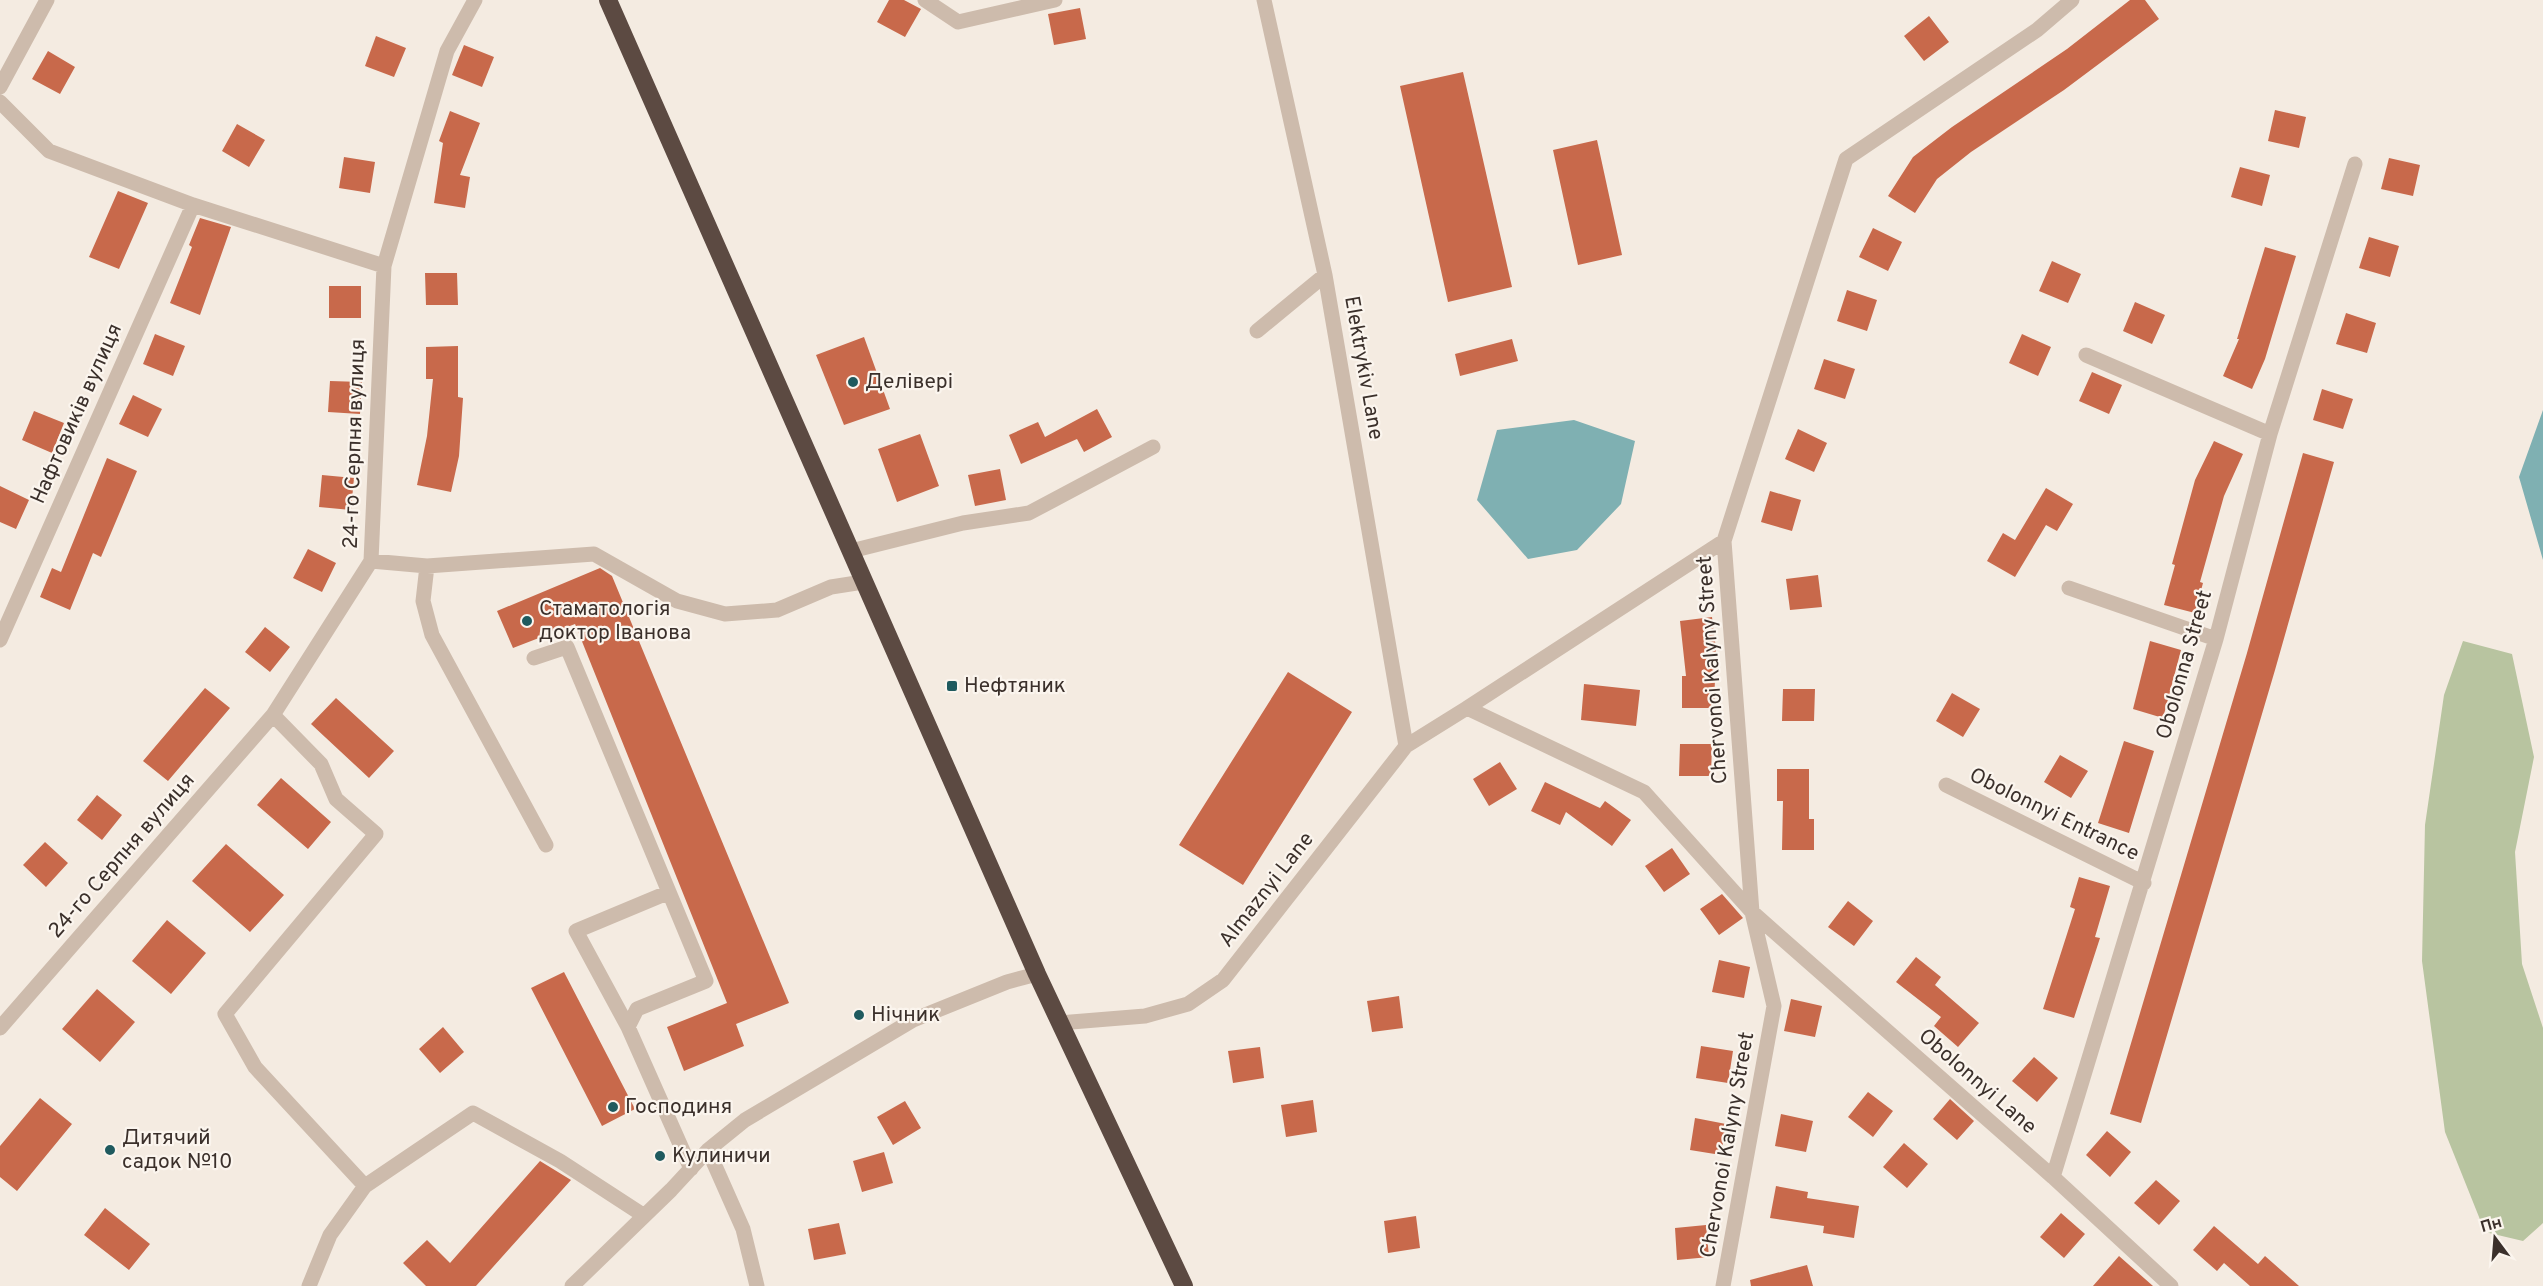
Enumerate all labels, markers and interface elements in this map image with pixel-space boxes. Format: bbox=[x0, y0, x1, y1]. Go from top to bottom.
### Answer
street label: Elektrykiv Lane bbox=[1337, 294, 1389, 442]
street label: Нафтовиків вулиця bbox=[25, 320, 129, 508]
street label: 24-го Серпня вулиця bbox=[338, 338, 372, 550]
place label: Делівері bbox=[865, 369, 953, 396]
marker: Делівері bbox=[846, 375, 860, 389]
street label: Chervonoi Kalyny Street bbox=[1692, 555, 1734, 785]
street label: Obolonna Street bbox=[2151, 587, 2219, 743]
place label: Стаматологія доктор Іванова bbox=[539, 596, 691, 647]
marker: Стаматологія доктор Іванова bbox=[520, 614, 534, 628]
place label: Нефтяник bbox=[964, 673, 1066, 700]
marker: Нефтяник bbox=[945, 679, 959, 693]
street label: Obolonnyi Entrance bbox=[1965, 762, 2143, 868]
street label: 24-го Серпня вулиця bbox=[43, 768, 201, 944]
street label: Almaznyi Lane bbox=[1214, 827, 1320, 953]
place label: Нічник bbox=[871, 1002, 940, 1029]
marker: Нічник bbox=[852, 1008, 866, 1022]
street label: Obolonnyi Lane bbox=[1912, 1023, 2042, 1141]
street label: Chervonoi Kalyny Street bbox=[1695, 1030, 1761, 1260]
place label: Господиня bbox=[625, 1094, 732, 1121]
marker: Господиня bbox=[606, 1100, 620, 1114]
place label: Дитячий садок №10 bbox=[122, 1125, 232, 1176]
marker: Дитячий садок №10 bbox=[103, 1143, 117, 1157]
place label: Кулиничи bbox=[672, 1143, 771, 1170]
marker: Кулиничи bbox=[653, 1149, 667, 1163]
north arrow bbox=[2465, 1208, 2525, 1268]
text: Пн bbox=[2478, 1213, 2505, 1238]

